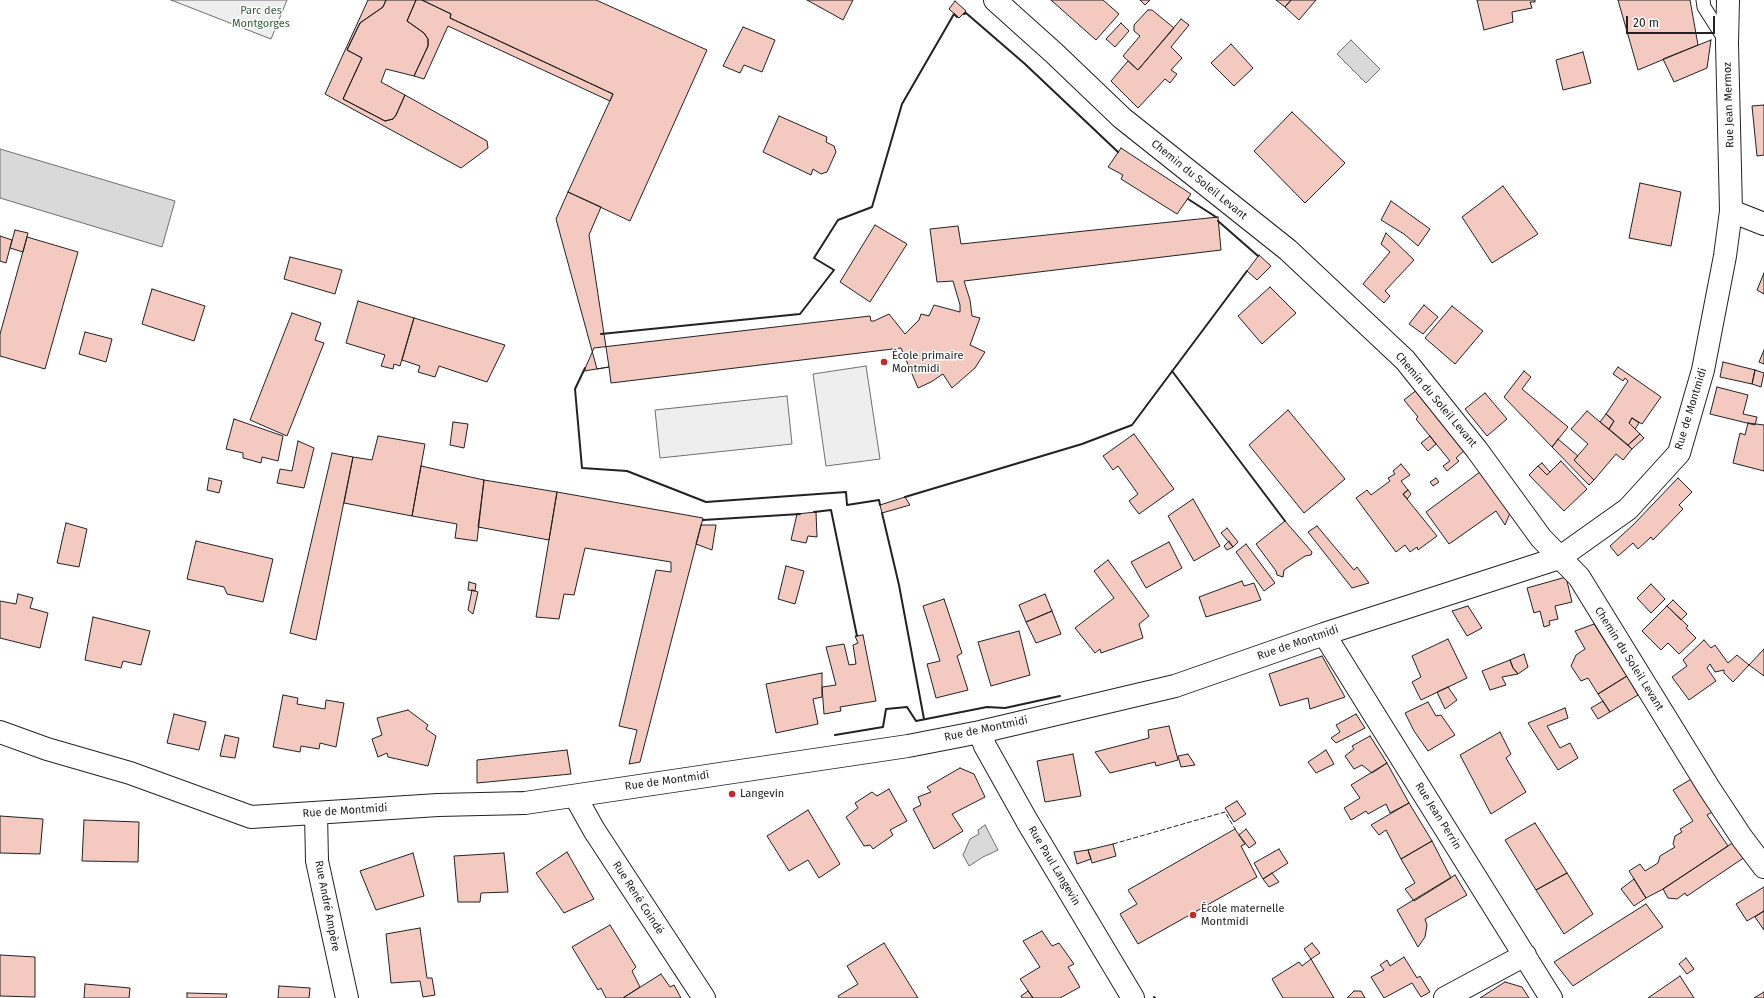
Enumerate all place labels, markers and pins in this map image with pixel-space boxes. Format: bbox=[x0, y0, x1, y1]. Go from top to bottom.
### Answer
place label: École primaire Montmidi bbox=[892, 349, 964, 375]
marker: École primaire Montmidi bbox=[879, 357, 889, 367]
place label: Langevin bbox=[740, 787, 784, 801]
marker: Langevin bbox=[727, 789, 737, 799]
place label: École maternelle Montmidi bbox=[1201, 902, 1284, 928]
marker: École maternelle Montmidi bbox=[1188, 910, 1198, 920]

